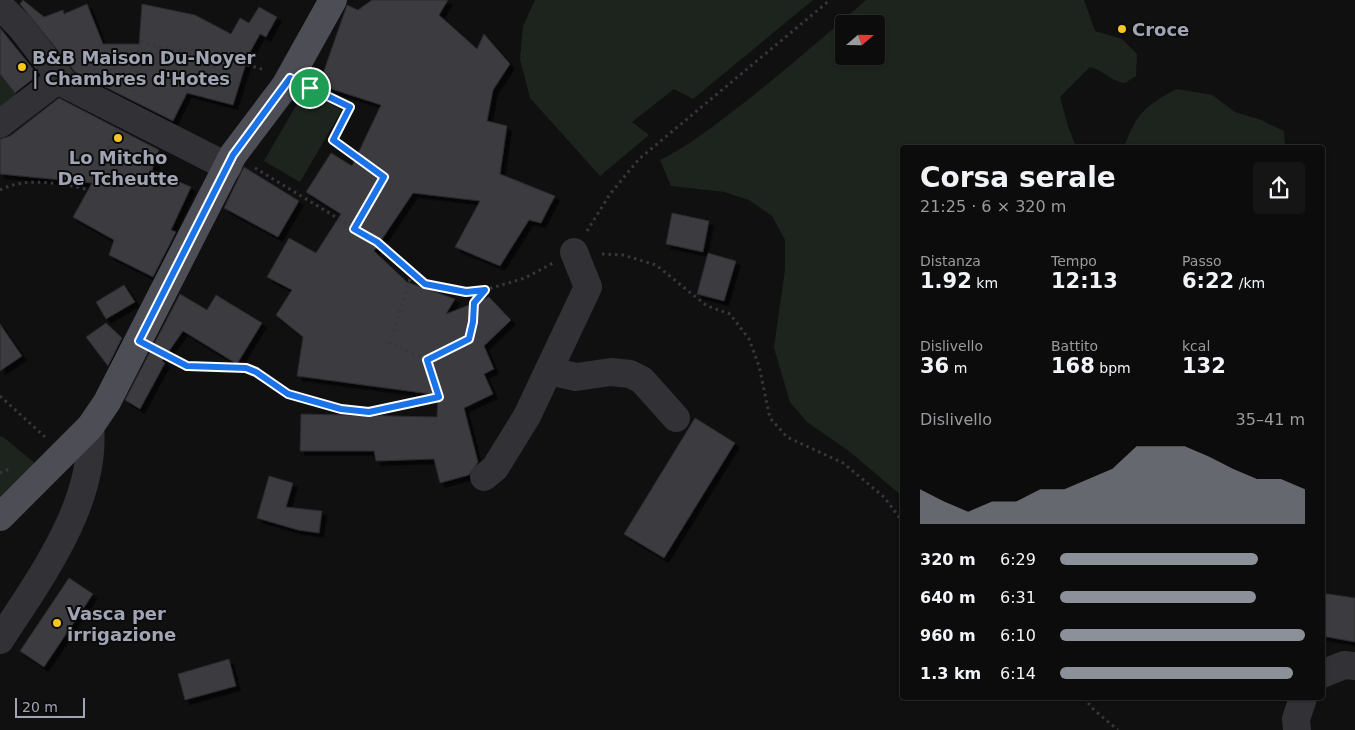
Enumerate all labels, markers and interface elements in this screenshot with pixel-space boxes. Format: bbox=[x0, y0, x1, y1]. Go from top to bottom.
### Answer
north arrow bbox=[835, 15, 885, 65]
map controls bbox=[835, 15, 885, 65]
place label: Croce bbox=[1132, 19, 1189, 40]
marker: Croce bbox=[1116, 23, 1128, 35]
place label: B&B Maison Du-Noyer | Chambres d'Hotes bbox=[32, 47, 255, 89]
marker: B&B Maison Du-Noyer | Chambres d'Hotes bbox=[16, 61, 28, 73]
pin bbox=[289, 67, 331, 109]
icon: arrive bbox=[296, 74, 324, 102]
marker: Lo Mitcho De Tcheutte bbox=[112, 132, 124, 144]
place label: Lo Mitcho De Tcheutte bbox=[57, 147, 179, 189]
text: Corsa serale bbox=[920, 161, 1116, 194]
button: share bbox=[1253, 162, 1305, 214]
text: 21:25 · 6 × 320 m bbox=[920, 197, 1066, 216]
text: Distanza bbox=[920, 253, 981, 269]
text: Tempo bbox=[1051, 253, 1097, 269]
text: Passo bbox=[1182, 253, 1222, 269]
text: 1.92 bbox=[920, 269, 972, 293]
text: 12:13 bbox=[1051, 269, 1118, 293]
text: 6:22 bbox=[1182, 269, 1234, 293]
text: km bbox=[972, 275, 998, 291]
text: /km bbox=[1234, 275, 1265, 291]
text: Dislivello bbox=[920, 338, 983, 354]
text: Battito bbox=[1051, 338, 1098, 354]
text: kcal bbox=[1182, 338, 1210, 354]
text: 36 bbox=[920, 354, 949, 378]
text: 168 bbox=[1051, 354, 1095, 378]
text: 132 bbox=[1182, 354, 1226, 378]
text: m bbox=[949, 360, 967, 376]
text: bpm bbox=[1095, 360, 1131, 376]
text: Dislivello bbox=[920, 410, 992, 429]
text: 35–41 m bbox=[1236, 410, 1305, 429]
text: 320 m bbox=[920, 550, 976, 569]
text: 6:29 bbox=[1000, 550, 1036, 569]
text: 640 m bbox=[920, 588, 976, 607]
text: 6:31 bbox=[1000, 588, 1036, 607]
place label: Vasca per irrigazione bbox=[67, 603, 176, 645]
marker: Vasca per irrigazione bbox=[51, 617, 63, 629]
text: 960 m bbox=[920, 626, 976, 645]
text: 6:10 bbox=[1000, 626, 1036, 645]
text: 1.3 km bbox=[920, 664, 981, 683]
text: 6:14 bbox=[1000, 664, 1036, 683]
scale bar bbox=[15, 695, 85, 718]
text: 20 m bbox=[22, 699, 58, 715]

